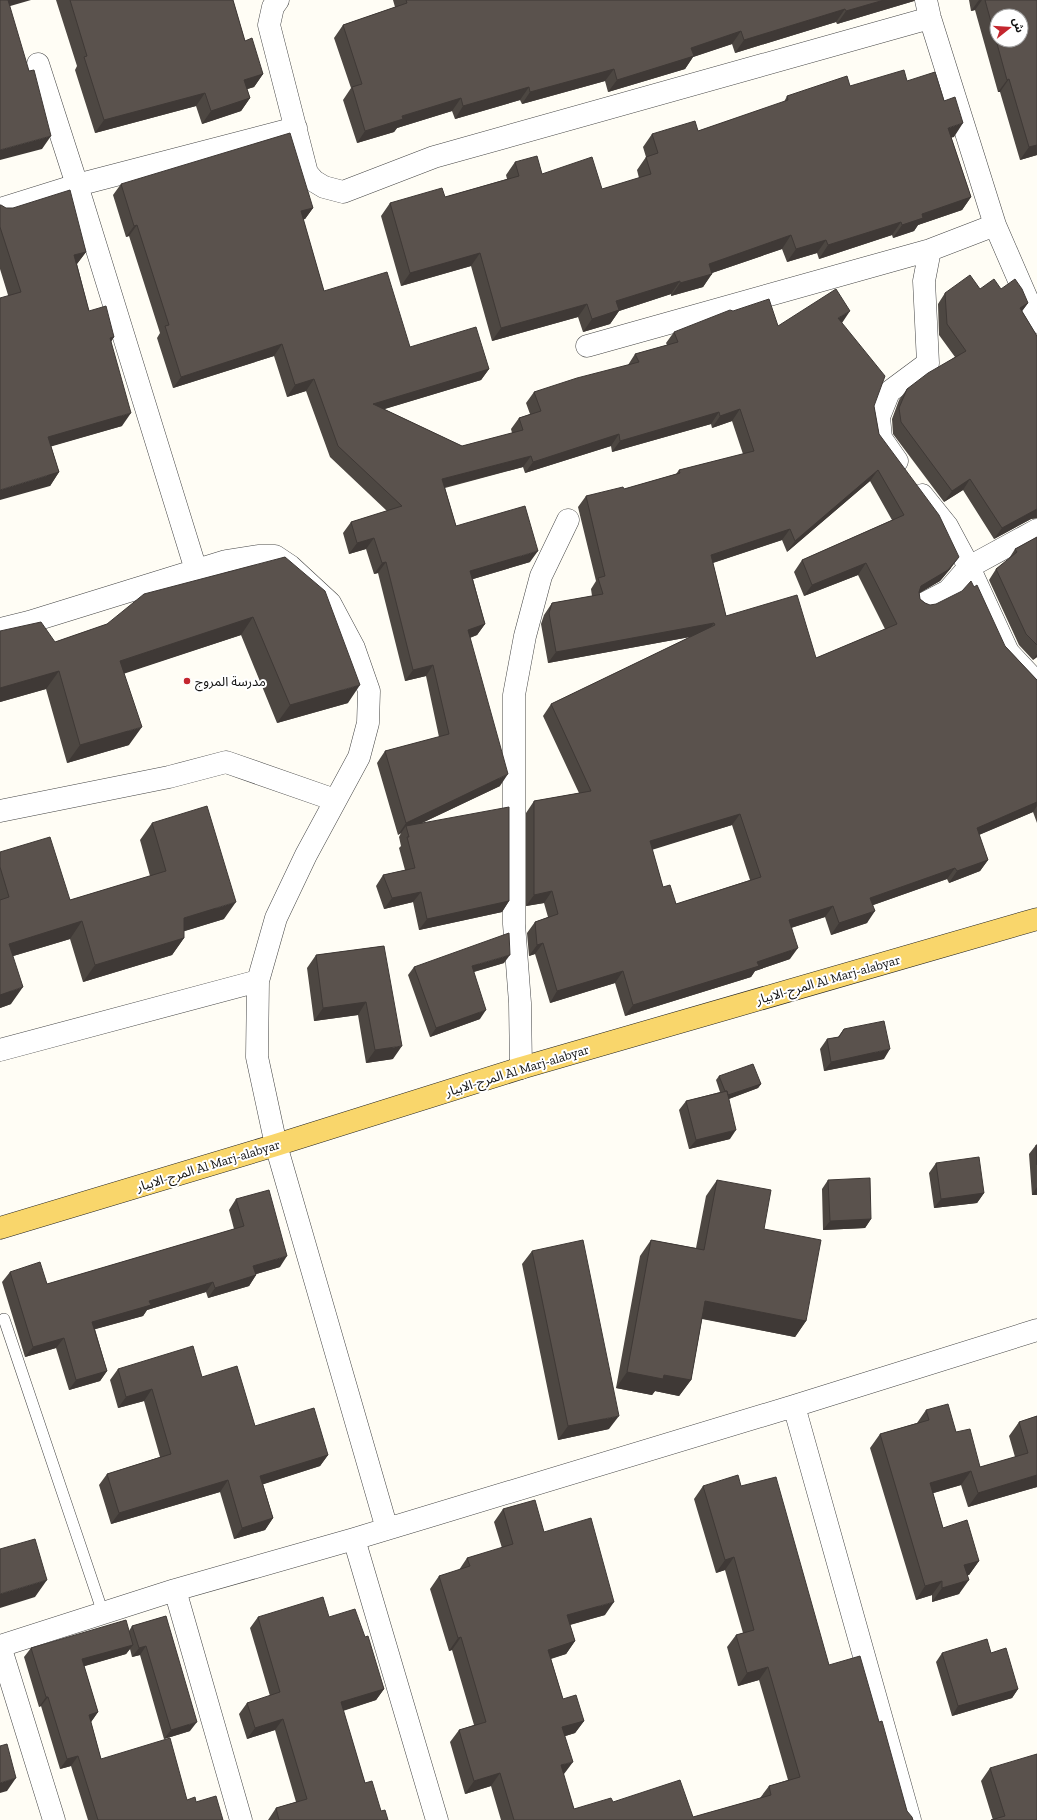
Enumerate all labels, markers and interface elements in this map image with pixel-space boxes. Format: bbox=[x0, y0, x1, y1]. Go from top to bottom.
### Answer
north arrow bbox=[989, 8, 1029, 48]
text: ش bbox=[1010, 16, 1027, 34]
place label: مدرسة المروج bbox=[195, 674, 266, 692]
marker: مدرسة المروج bbox=[182, 676, 192, 686]
street label: المرج-الابيار Al Marj-alabyar bbox=[753, 952, 903, 1010]
street label: المرج-الابيار Al Marj-alabyar bbox=[443, 1041, 592, 1103]
street label: المرج-الابيار Al Marj-alabyar bbox=[134, 1136, 283, 1198]

